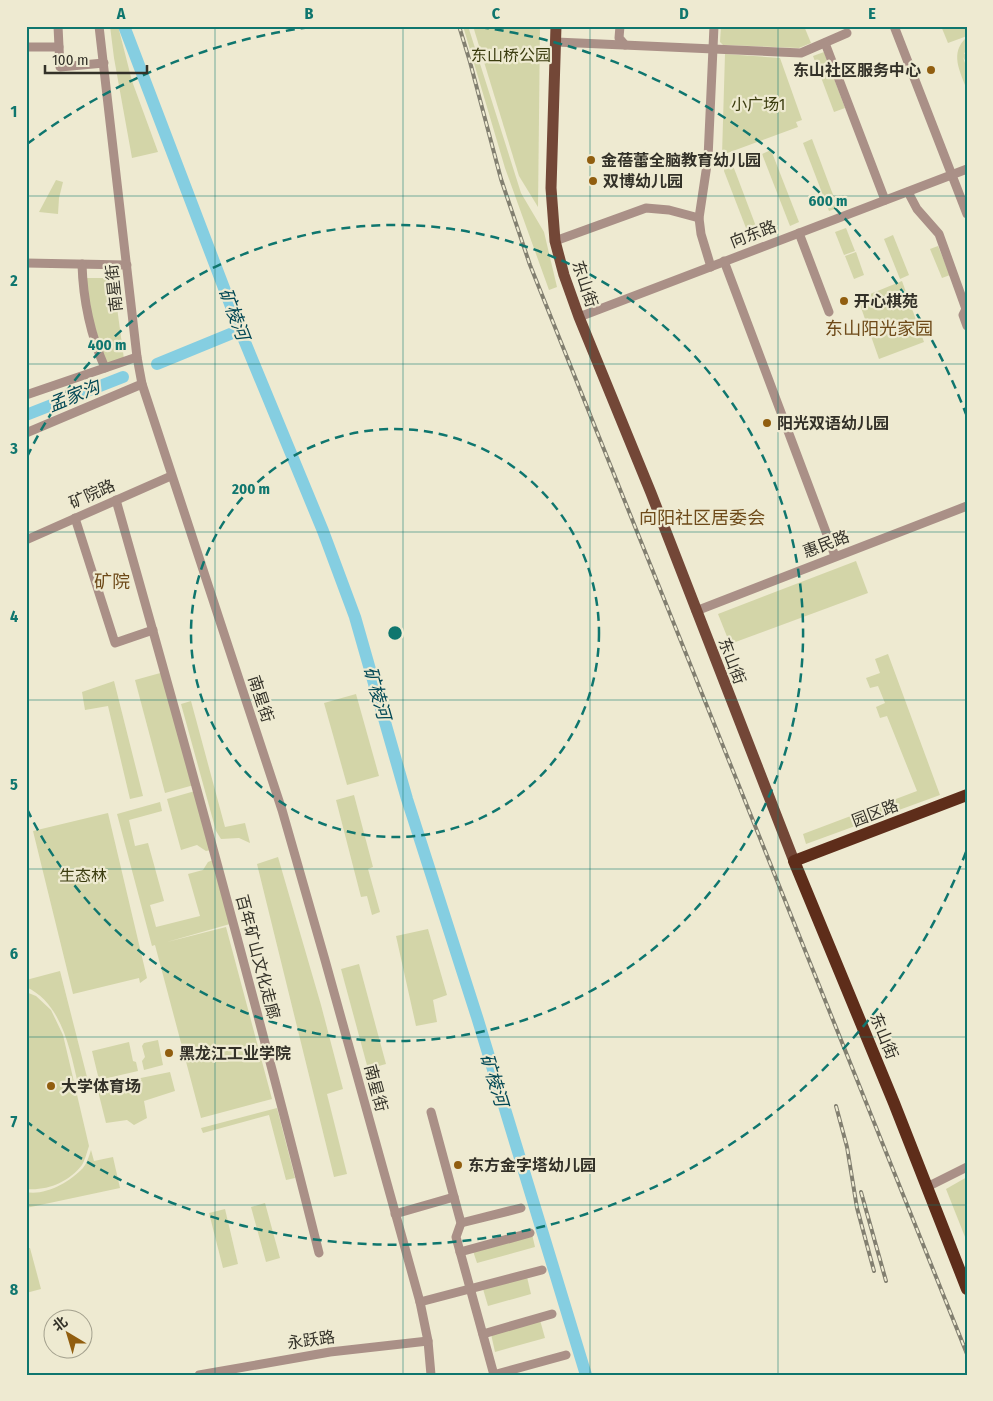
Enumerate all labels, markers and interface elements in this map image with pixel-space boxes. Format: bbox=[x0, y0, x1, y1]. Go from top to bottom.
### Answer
text: A bbox=[116, 4, 126, 23]
text: B bbox=[305, 4, 314, 23]
text: C bbox=[492, 4, 501, 23]
text: D bbox=[679, 4, 689, 23]
text: E bbox=[868, 4, 876, 23]
scale bar bbox=[45, 42, 148, 74]
park label: 东山桥公园 bbox=[471, 46, 551, 65]
text: 100 m bbox=[52, 51, 89, 69]
place label: 东山社区服务中心 bbox=[793, 61, 921, 80]
marker: 东山社区服务中心 bbox=[925, 64, 937, 76]
park label: 小广场1 bbox=[731, 95, 785, 114]
text: 1 bbox=[11, 102, 17, 121]
place label: 金蓓蕾全脑教育幼儿园 bbox=[601, 151, 761, 170]
marker: 金蓓蕾全脑教育幼儿园 bbox=[585, 154, 597, 166]
place label: 双博幼儿园 bbox=[603, 172, 683, 191]
marker: 双博幼儿园 bbox=[587, 175, 599, 187]
text: 600 m bbox=[809, 192, 847, 210]
street label: 向东路 bbox=[727, 217, 779, 251]
street label: 东山街 bbox=[569, 258, 601, 310]
street label: 南星街 bbox=[102, 263, 126, 313]
text: 2 bbox=[9, 271, 18, 290]
water label: 矿棱河 bbox=[214, 285, 255, 346]
place label: 开心棋苑 bbox=[854, 292, 918, 311]
marker: 开心棋苑 bbox=[838, 295, 850, 307]
district label: 东山阳光家园 bbox=[825, 318, 933, 340]
text: 400 m bbox=[88, 336, 126, 354]
water label: 孟家沟 bbox=[45, 375, 105, 416]
place label: 阳光双语幼儿园 bbox=[777, 414, 889, 433]
marker: 阳光双语幼儿园 bbox=[761, 417, 773, 429]
text: 3 bbox=[9, 439, 18, 458]
street label: 矿院路 bbox=[66, 476, 118, 512]
text: 200 m bbox=[231, 480, 270, 498]
district label: 向阳社区居委会 bbox=[639, 507, 765, 529]
street label: 惠民路 bbox=[800, 527, 852, 561]
district label: 矿院 bbox=[94, 571, 130, 593]
text: 4 bbox=[10, 607, 18, 626]
centre of rings bbox=[386, 624, 404, 642]
street label: 东山街 bbox=[715, 635, 749, 687]
water label: 矿棱河 bbox=[359, 664, 396, 725]
street label: 南星街 bbox=[245, 673, 277, 725]
text: 5 bbox=[10, 775, 18, 794]
street label: 园区路 bbox=[849, 796, 901, 830]
park label: 生态林 bbox=[59, 866, 107, 885]
street label: 百年矿山文化走廊 bbox=[232, 893, 284, 1021]
text: 6 bbox=[10, 944, 18, 963]
street label: 东山街 bbox=[866, 1010, 902, 1062]
place label: 黑龙江工业学院 bbox=[179, 1044, 291, 1063]
marker: 黑龙江工业学院 bbox=[163, 1047, 175, 1059]
water label: 矿棱河 bbox=[476, 1051, 513, 1112]
street label: 南星街 bbox=[361, 1062, 391, 1114]
place label: 大学体育场 bbox=[61, 1077, 141, 1096]
marker: 大学体育场 bbox=[45, 1080, 57, 1092]
text: 7 bbox=[11, 1112, 18, 1131]
place label: 东方金字塔幼儿园 bbox=[468, 1156, 596, 1175]
marker: 东方金字塔幼儿园 bbox=[452, 1159, 464, 1171]
text: 8 bbox=[10, 1280, 19, 1299]
north arrow bbox=[42, 1308, 92, 1358]
text: 北 bbox=[50, 1313, 71, 1335]
street label: 永跃路 bbox=[286, 1327, 336, 1353]

